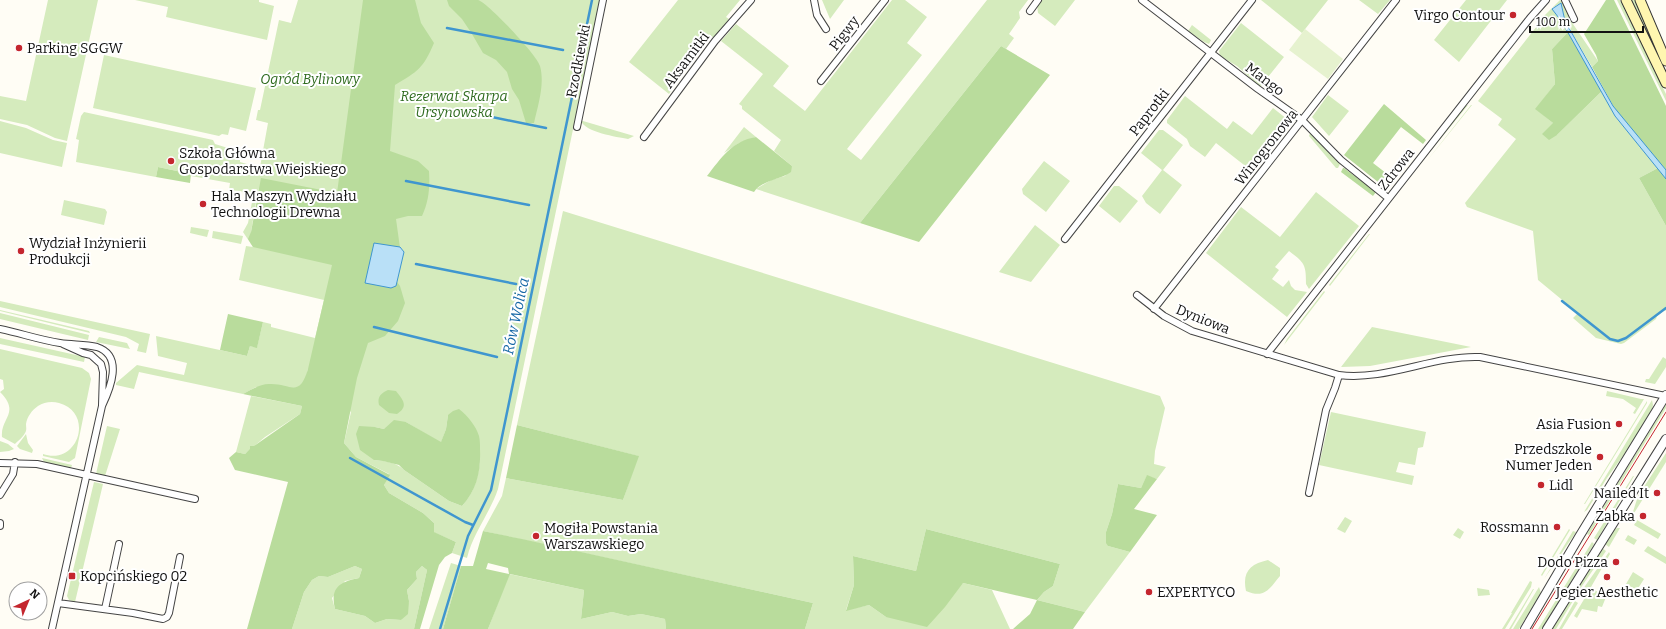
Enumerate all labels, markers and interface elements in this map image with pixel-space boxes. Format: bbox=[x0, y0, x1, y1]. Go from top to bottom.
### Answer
place label: Virgo Contour bbox=[1414, 7, 1505, 24]
scale bar bbox=[1530, 8, 1643, 34]
marker: Virgo Contour bbox=[1508, 10, 1518, 20]
street label: Pigwy bbox=[826, 12, 863, 54]
text: 100 m bbox=[1536, 15, 1571, 29]
street label: Rzodkiewki bbox=[563, 23, 594, 99]
street label: Aksamitki bbox=[660, 29, 713, 92]
place label: Parking SGGW bbox=[27, 40, 123, 57]
marker: Parking SGGW bbox=[14, 43, 24, 53]
street label: Mango bbox=[1242, 59, 1288, 100]
park label: Ogród Bylinowy bbox=[260, 71, 361, 88]
street label: Paprotki bbox=[1126, 86, 1173, 139]
park label: Rezerwat Skarpa Ursynowska bbox=[400, 88, 508, 121]
street label: Winogronowa bbox=[1232, 106, 1301, 189]
street label: Zdrowa bbox=[1375, 144, 1418, 194]
place label: Szkoła Główna Gospodarstwa Wiejskiego bbox=[179, 145, 346, 178]
marker: Szkoła Główna Gospodarstwa Wiejskiego bbox=[166, 156, 176, 166]
place label: Hala Maszyn Wydziału Technologii Drewna bbox=[211, 188, 357, 221]
marker: Hala Maszyn Wydziału Technologii Drewna bbox=[198, 199, 208, 209]
place label: Wydział Inżynierii Produkcji bbox=[29, 235, 146, 268]
marker: Wydział Inżynierii Produkcji bbox=[16, 246, 26, 256]
water label: Rów Wolica bbox=[499, 276, 533, 356]
street label: Dyniowa bbox=[1173, 301, 1233, 338]
place label: Asia Fusion bbox=[1536, 416, 1611, 433]
marker: Asia Fusion bbox=[1614, 419, 1624, 429]
place label: Przedszkole Numer Jeden bbox=[1505, 441, 1592, 474]
marker: Przedszkole Numer Jeden bbox=[1595, 452, 1605, 462]
place label: Lidl bbox=[1549, 477, 1573, 494]
marker: Lidl bbox=[1536, 480, 1546, 490]
place label: Nailed It bbox=[1594, 485, 1649, 502]
marker: Nailed It bbox=[1652, 488, 1662, 498]
place label: Żabka bbox=[1595, 508, 1635, 525]
marker: Żabka bbox=[1638, 511, 1648, 521]
place label: Rossmann bbox=[1480, 519, 1549, 536]
place label: Mogiła Powstania Warszawskiego bbox=[544, 520, 658, 553]
marker: Rossmann bbox=[1552, 522, 1562, 532]
marker: Mogiła Powstania Warszawskiego bbox=[531, 531, 541, 541]
place label: Dodo Pizza bbox=[1537, 554, 1608, 571]
marker: Dodo Pizza bbox=[1611, 557, 1621, 567]
place label: Kopcińskiego 02 bbox=[80, 568, 187, 585]
marker: Kopcińskiego 02 bbox=[67, 571, 77, 581]
marker: Jegier Aesthetic bbox=[1602, 572, 1612, 582]
north arrow bbox=[8, 581, 48, 621]
place label: EXPERTYCO bbox=[1157, 584, 1235, 601]
place label: Jegier Aesthetic bbox=[1555, 584, 1658, 601]
text: N bbox=[27, 587, 43, 602]
marker: EXPERTYCO bbox=[1144, 587, 1154, 597]

